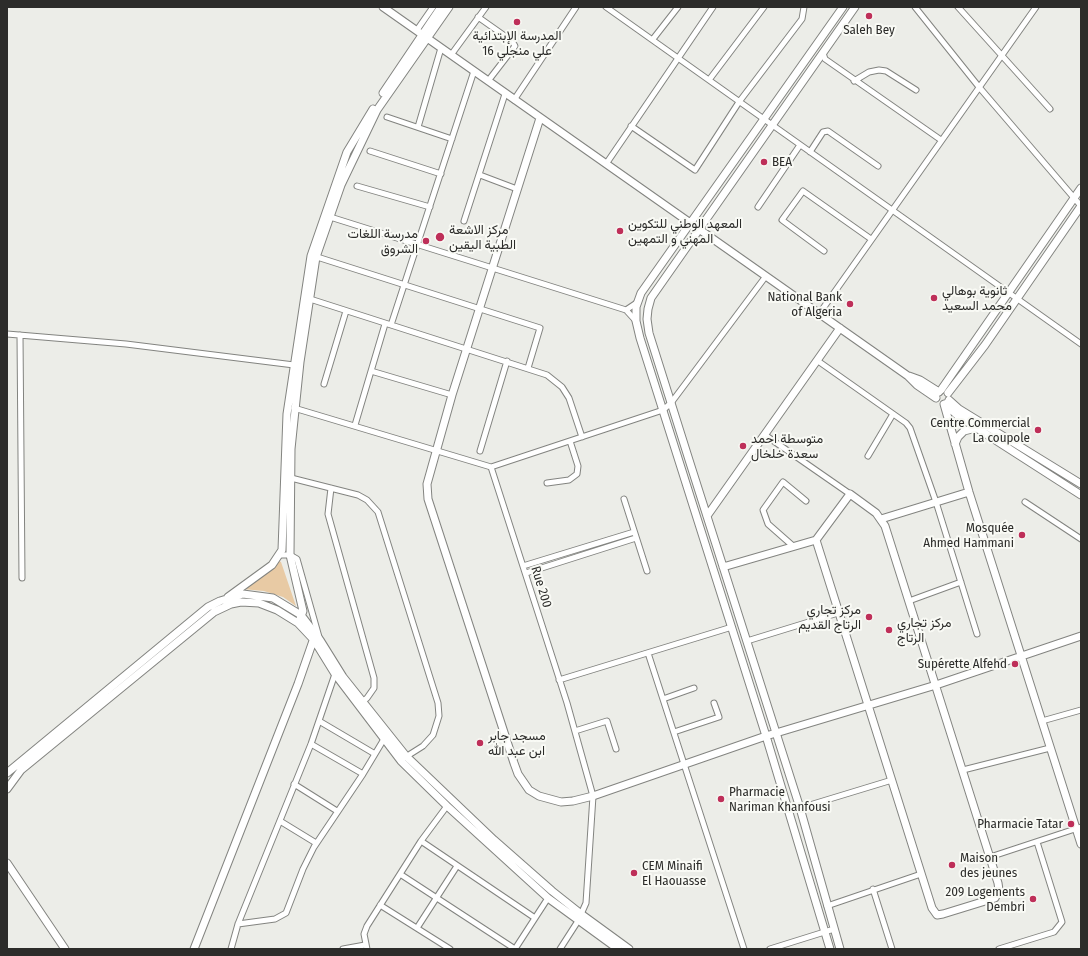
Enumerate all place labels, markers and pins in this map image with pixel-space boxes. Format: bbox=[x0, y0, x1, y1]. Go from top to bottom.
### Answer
marker: Saleh Bey bbox=[864, 11, 874, 21]
marker: المدرسة الإبتدائية علي منجلي 16 bbox=[512, 17, 522, 27]
place label: Saleh Bey bbox=[843, 22, 895, 38]
place label: المدرسة الإبتدائية علي منجلي 16 bbox=[473, 28, 561, 59]
place label: BEA bbox=[772, 154, 792, 170]
marker: BEA bbox=[759, 157, 769, 167]
place label: المعهد الوطني للتكوين المهني و التمهين bbox=[628, 216, 742, 247]
place label: مركز الاشعة الطبية اليقين bbox=[449, 222, 516, 253]
place label: مدرسة اللغات الشروق bbox=[348, 226, 418, 257]
marker: المعهد الوطني للتكوين المهني و التمهين bbox=[615, 226, 625, 236]
marker: مركز الاشعة الطبية اليقين bbox=[434, 231, 446, 243]
marker: مدرسة اللغات الشروق bbox=[421, 236, 431, 246]
place label: ثانوية بوهالي محمد السعيد bbox=[942, 283, 1012, 314]
place label: National Bank of Algeria bbox=[767, 289, 842, 320]
marker: ثانوية بوهالي محمد السعيد bbox=[929, 293, 939, 303]
marker: National Bank of Algeria bbox=[845, 299, 855, 309]
place label: Centre Commercial La coupole bbox=[930, 415, 1030, 446]
marker: Centre Commercial La coupole bbox=[1033, 425, 1043, 435]
place label: متوسطة احمد سعدة خلخال bbox=[751, 431, 823, 462]
marker: متوسطة احمد سعدة خلخال bbox=[738, 441, 748, 451]
place label: Mosquée Ahmed Hammani bbox=[923, 520, 1014, 551]
marker: Mosquée Ahmed Hammani bbox=[1017, 530, 1027, 540]
place label: مركز تجاري الرتاج القديم bbox=[798, 602, 861, 633]
marker: مركز تجاري الرتاج القديم bbox=[864, 612, 874, 622]
place label: مركز تجاري الرتاج bbox=[897, 615, 951, 646]
marker: مركز تجاري الرتاج bbox=[884, 625, 894, 635]
place label: Supérette Alfehd bbox=[918, 656, 1007, 672]
marker: Supérette Alfehd bbox=[1010, 659, 1020, 669]
place label: مسجد جابر ابن عبد الله bbox=[488, 728, 546, 759]
marker: مسجد جابر ابن عبد الله bbox=[475, 738, 485, 748]
place label: Pharmacie Nariman Khanfousi bbox=[729, 784, 831, 815]
marker: Pharmacie Nariman Khanfousi bbox=[716, 794, 726, 804]
place label: Pharmacie Tatar bbox=[977, 816, 1063, 832]
marker: Pharmacie Tatar bbox=[1066, 819, 1076, 829]
place label: Maison des jeunes bbox=[960, 850, 1017, 881]
place label: CEM Minaifi El Haouasse bbox=[642, 858, 706, 889]
marker: Maison des jeunes bbox=[947, 860, 957, 870]
marker: CEM Minaifi El Haouasse bbox=[629, 868, 639, 878]
place label: 209 Logements Dembri bbox=[946, 884, 1025, 915]
marker: 209 Logements Dembri bbox=[1028, 894, 1038, 904]

